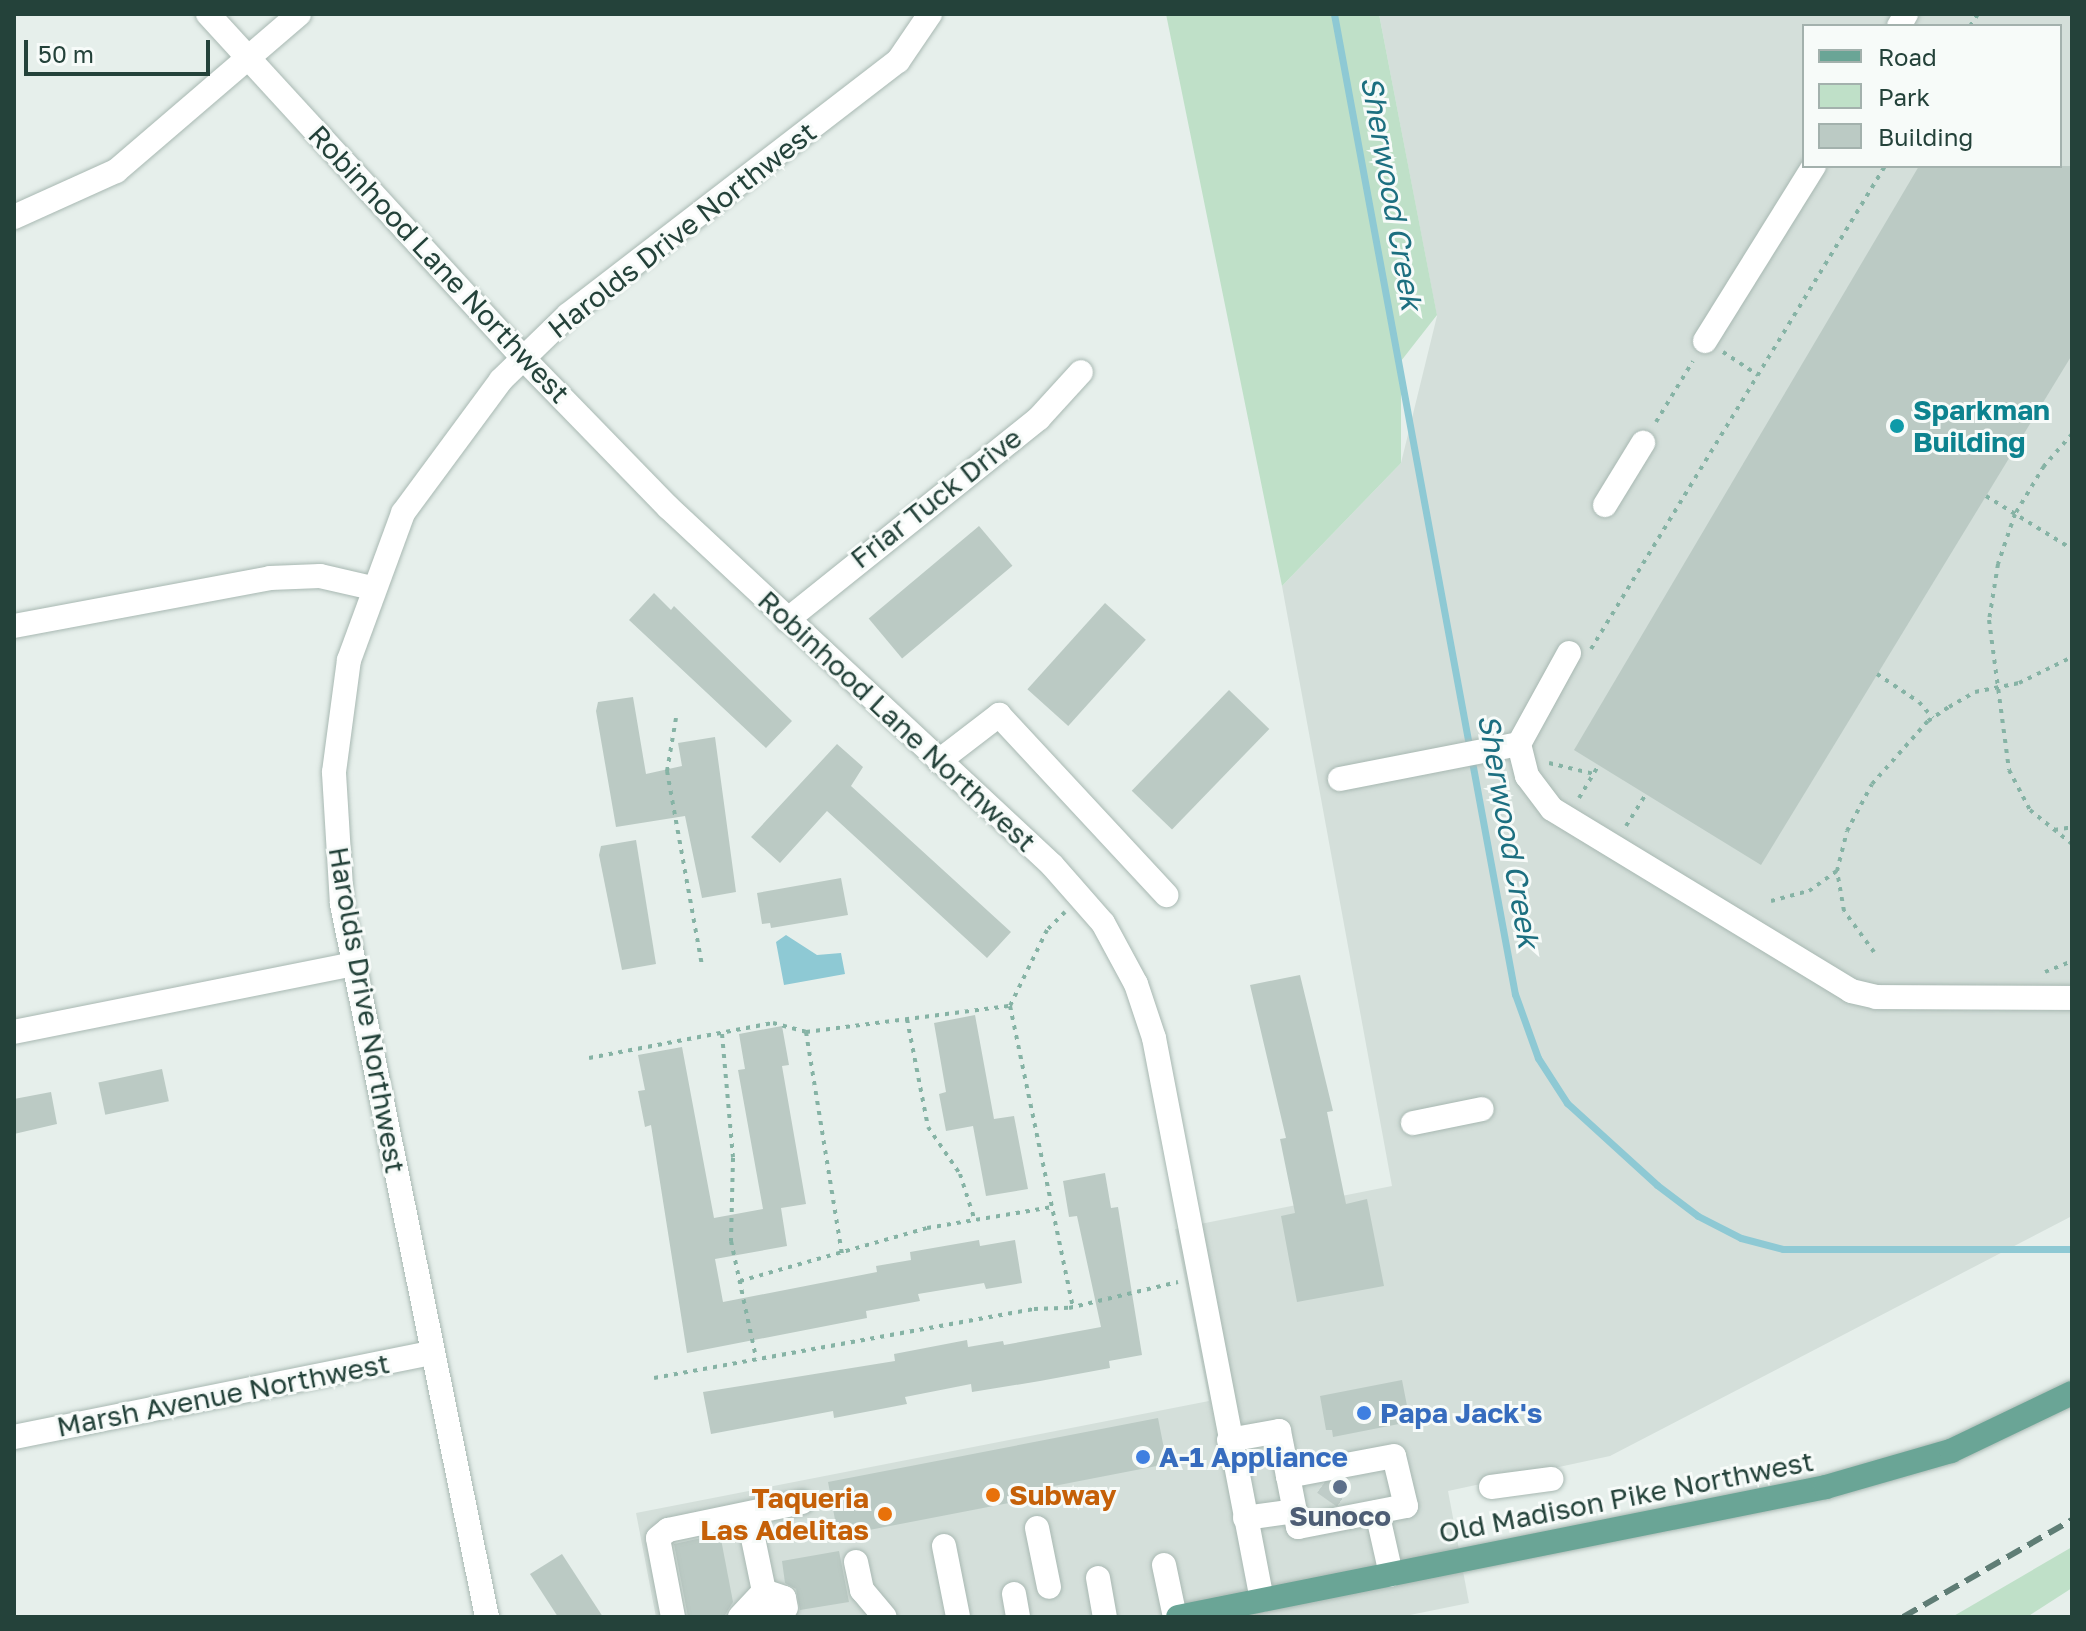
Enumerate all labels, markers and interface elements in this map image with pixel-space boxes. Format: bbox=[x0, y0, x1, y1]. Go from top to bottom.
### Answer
scale bar bbox=[28, 24, 214, 74]
legend bbox=[1802, 24, 2062, 168]
text: 50 m bbox=[38, 39, 94, 68]
text: Road bbox=[1878, 42, 1937, 71]
water label: Sherwood Creek bbox=[1354, 73, 1430, 313]
text: Park bbox=[1878, 82, 1930, 111]
street label: Harolds Drive Northwest bbox=[541, 115, 823, 345]
street label: Robinhood Lane Northwest bbox=[301, 118, 577, 410]
text: Building bbox=[1878, 122, 1973, 151]
place label: Sparkman Building bbox=[1913, 393, 2050, 459]
marker: Sparkman Building bbox=[1888, 417, 1906, 435]
street label: Friar Tuck Drive bbox=[844, 421, 1028, 575]
street label: Robinhood Lane Northwest bbox=[751, 583, 1043, 859]
water label: Sherwood Creek bbox=[1471, 711, 1547, 951]
street label: Harolds Drive Northwest bbox=[322, 844, 412, 1176]
street label: Marsh Avenue Northwest bbox=[54, 1346, 392, 1444]
place label: Papa Jack's bbox=[1380, 1396, 1542, 1430]
marker: Papa Jack's bbox=[1355, 1404, 1373, 1422]
place label: A-1 Appliance bbox=[1159, 1440, 1348, 1474]
street label: Old Madison Pike Northwest bbox=[1436, 1444, 1816, 1550]
marker: A-1 Appliance bbox=[1134, 1448, 1152, 1466]
place label: Subway bbox=[1009, 1478, 1117, 1512]
marker: Sunoco bbox=[1331, 1478, 1349, 1496]
place label: Taqueria Las Adelitas bbox=[700, 1481, 869, 1547]
marker: Subway bbox=[984, 1486, 1002, 1504]
place label: Sunoco bbox=[1289, 1499, 1391, 1533]
marker: Taqueria Las Adelitas bbox=[876, 1505, 894, 1523]

